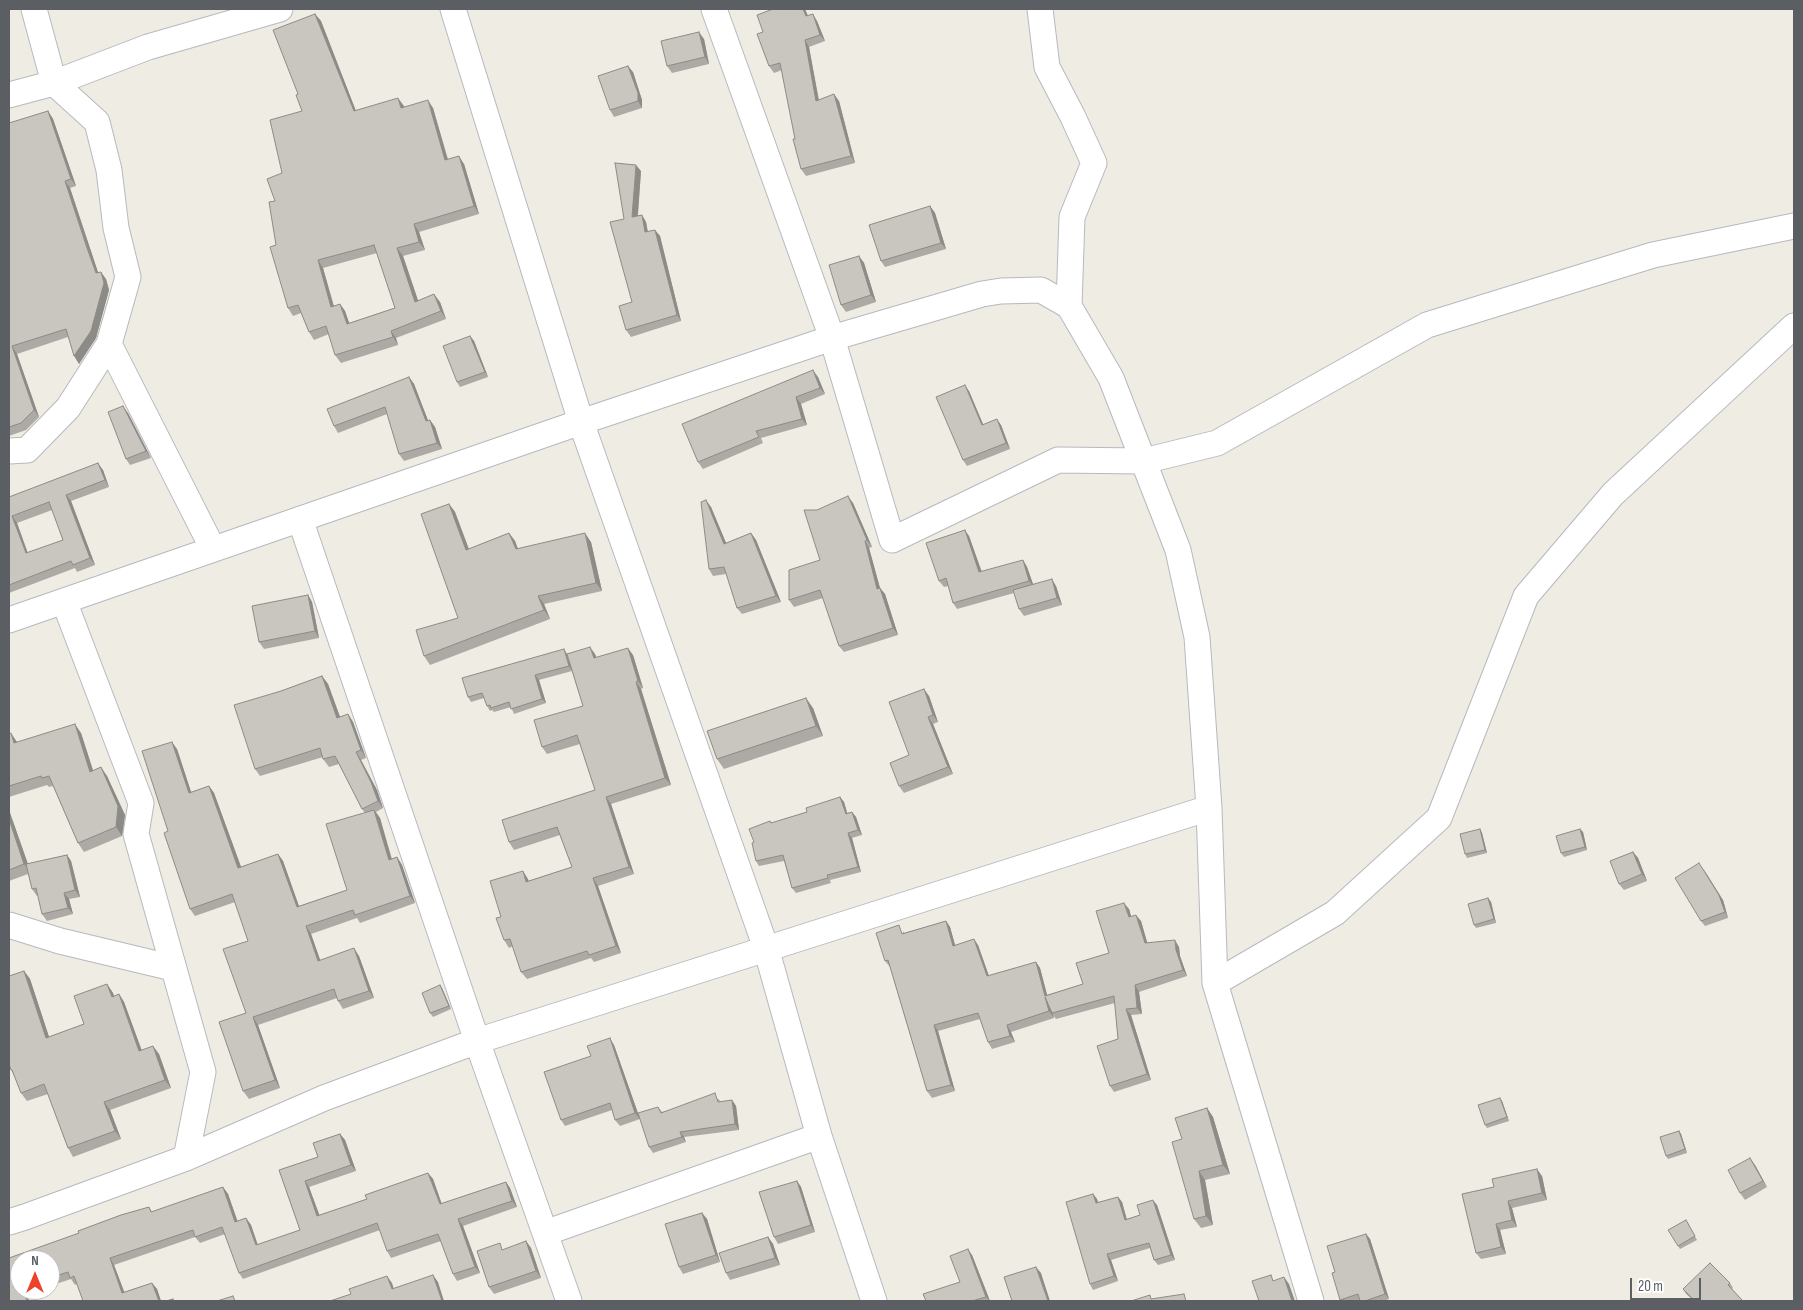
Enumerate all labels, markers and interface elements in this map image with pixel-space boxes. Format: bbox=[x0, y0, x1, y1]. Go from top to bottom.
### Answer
north arrow bbox=[10, 1250, 60, 1300]
text: N bbox=[31, 1252, 39, 1269]
scale bar bbox=[1633, 1268, 1704, 1300]
text: 20 m bbox=[1638, 1277, 1663, 1296]

